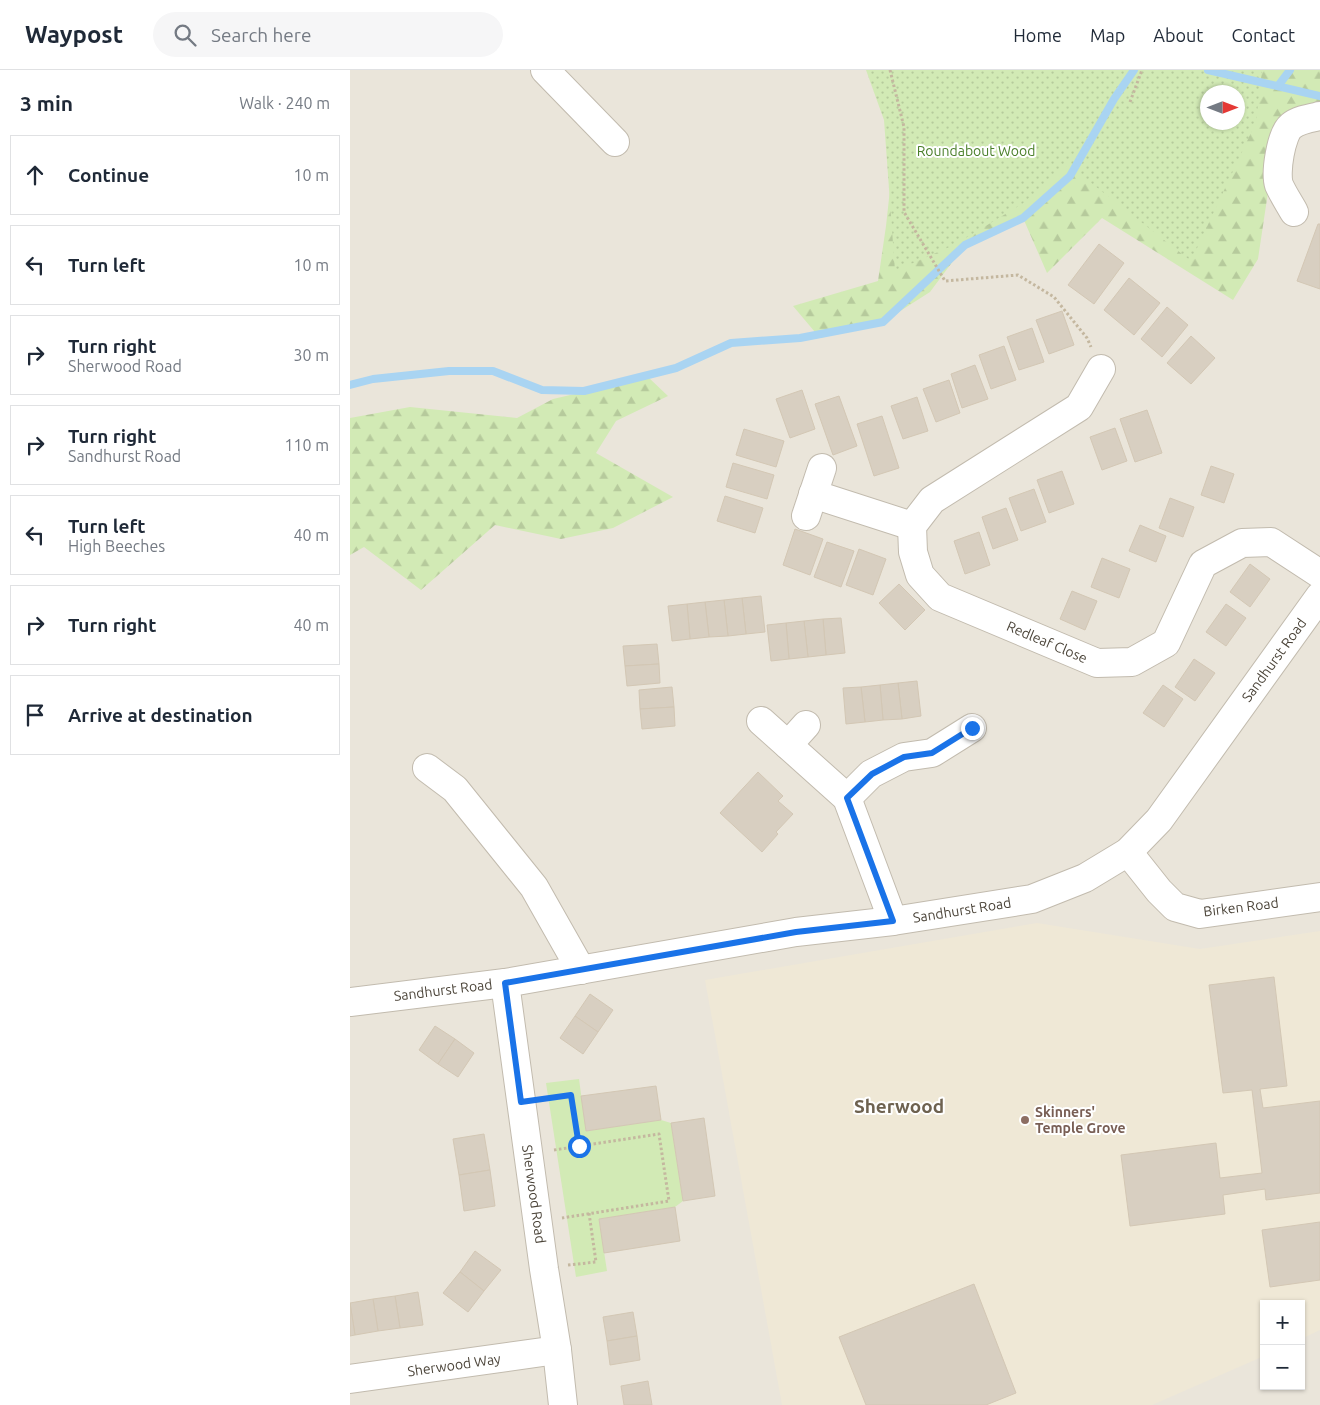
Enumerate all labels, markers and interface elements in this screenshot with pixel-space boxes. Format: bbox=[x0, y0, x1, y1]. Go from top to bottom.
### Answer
search box bbox=[153, 12, 503, 57]
text: Waypost bbox=[25, 21, 123, 48]
icon: search bbox=[171, 21, 199, 49]
text: Search here bbox=[211, 24, 311, 46]
text: Home bbox=[1013, 25, 1062, 45]
text: Map bbox=[1090, 25, 1125, 45]
text: About bbox=[1153, 25, 1203, 45]
text: Contact bbox=[1231, 25, 1295, 45]
north arrow bbox=[1200, 85, 1245, 130]
text: 3 min bbox=[20, 91, 73, 115]
text: Walk · 240 m bbox=[239, 94, 330, 112]
park label: Roundabout Wood bbox=[917, 143, 1035, 159]
icon: ahead bbox=[21, 161, 49, 189]
text: Continue bbox=[68, 164, 149, 186]
text: 10 m bbox=[293, 166, 329, 184]
icon: left bbox=[21, 251, 49, 279]
text: Turn left bbox=[68, 254, 146, 276]
text: 10 m bbox=[293, 256, 329, 274]
text: Turn right bbox=[68, 335, 156, 357]
icon: right bbox=[21, 341, 49, 369]
text: 30 m bbox=[293, 346, 329, 364]
text: Sherwood Road bbox=[68, 357, 182, 375]
text: Turn right bbox=[68, 425, 156, 447]
icon: right bbox=[21, 431, 49, 459]
text: 110 m bbox=[284, 436, 329, 454]
text: Sandhurst Road bbox=[68, 447, 181, 465]
text: Turn left bbox=[68, 515, 146, 537]
icon: left bbox=[21, 521, 49, 549]
text: 40 m bbox=[293, 526, 329, 544]
text: High Beeches bbox=[68, 537, 165, 555]
icon: right bbox=[21, 611, 49, 639]
text: Turn right bbox=[68, 614, 156, 636]
street label: Sandhurst Road bbox=[1238, 615, 1310, 705]
text: 40 m bbox=[293, 616, 329, 634]
street label: Redleaf Close bbox=[1004, 618, 1090, 666]
icon: arrive bbox=[21, 701, 49, 729]
text: Arrive at destination bbox=[68, 704, 253, 726]
route end bbox=[961, 717, 984, 740]
street label: Sandhurst Road bbox=[912, 894, 1012, 926]
street label: Birken Road bbox=[1202, 894, 1280, 920]
street label: Sandhurst Road bbox=[393, 976, 493, 1004]
district label: Sherwood bbox=[854, 1095, 944, 1117]
place label: Skinners' Temple Grove bbox=[1035, 1104, 1126, 1136]
marker: Skinners' Temple Grove bbox=[1019, 1114, 1031, 1126]
route start bbox=[568, 1135, 591, 1158]
street label: Sherwood Road bbox=[519, 1144, 549, 1244]
map controls bbox=[1260, 1300, 1305, 1390]
button: + bbox=[1260, 1300, 1305, 1345]
button: − bbox=[1260, 1345, 1305, 1390]
street label: Sherwood Way bbox=[406, 1351, 502, 1379]

